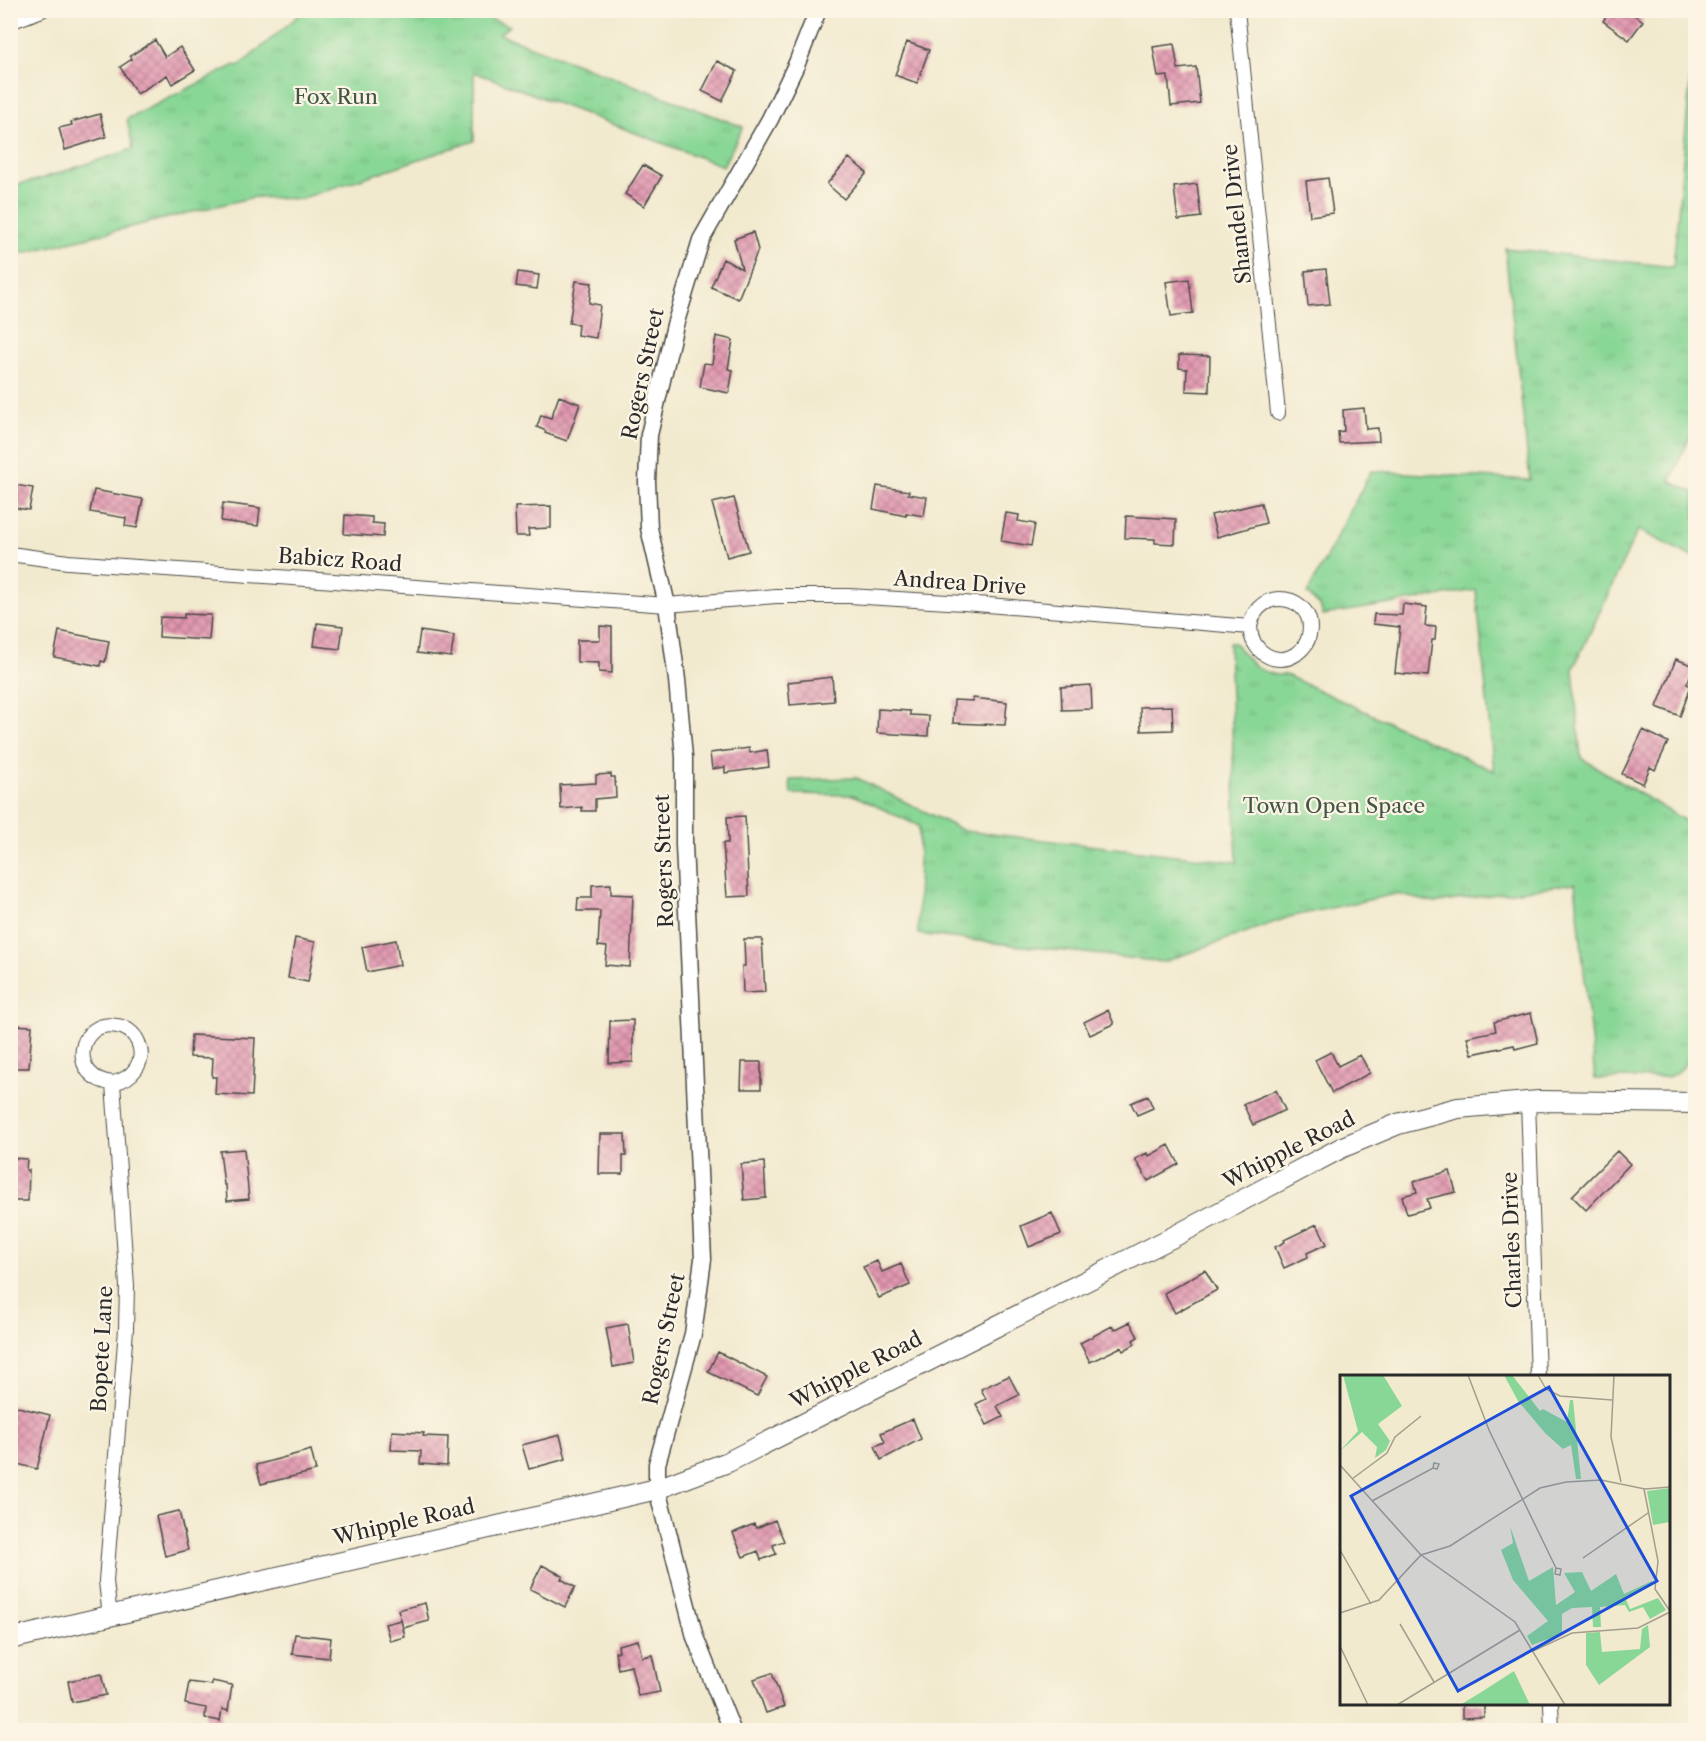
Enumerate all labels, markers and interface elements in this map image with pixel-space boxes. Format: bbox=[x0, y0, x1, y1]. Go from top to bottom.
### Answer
park label: Fox Run bbox=[294, 84, 378, 109]
street label: Shandel Drive bbox=[1217, 143, 1256, 285]
street label: Rogers Street bbox=[616, 305, 669, 442]
street label: Babicz Road bbox=[277, 543, 403, 576]
street label: Andrea Drive bbox=[892, 565, 1027, 600]
street label: Rogers Street bbox=[649, 793, 678, 928]
park label: Town Open Space bbox=[1243, 793, 1425, 818]
street label: Whipple Road bbox=[1218, 1106, 1359, 1194]
street label: Charles Drive bbox=[1497, 1171, 1526, 1309]
street label: Rogers Street bbox=[637, 1270, 690, 1407]
street label: Bopete Lane bbox=[86, 1285, 117, 1413]
street label: Whipple Road bbox=[785, 1326, 926, 1414]
inset map bbox=[1340, 1375, 1670, 1705]
street label: Whipple Road bbox=[330, 1493, 477, 1550]

